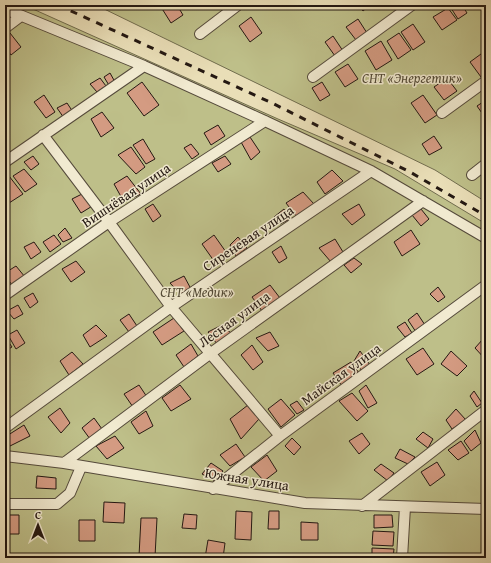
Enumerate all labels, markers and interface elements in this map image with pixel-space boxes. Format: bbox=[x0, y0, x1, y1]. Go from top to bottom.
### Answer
park label: СНТ «Энергетик» bbox=[362, 68, 462, 88]
street label: Вишнёвая улица bbox=[78, 158, 175, 232]
street label: Сиреневая улица bbox=[198, 200, 298, 276]
park label: СНТ «Медик» bbox=[160, 282, 234, 302]
street label: Лесная улица bbox=[194, 286, 274, 352]
street label: Майская улица bbox=[297, 338, 385, 410]
street label: Южная улица bbox=[203, 462, 291, 496]
north arrow bbox=[18, 505, 58, 545]
text: С bbox=[35, 507, 41, 523]

